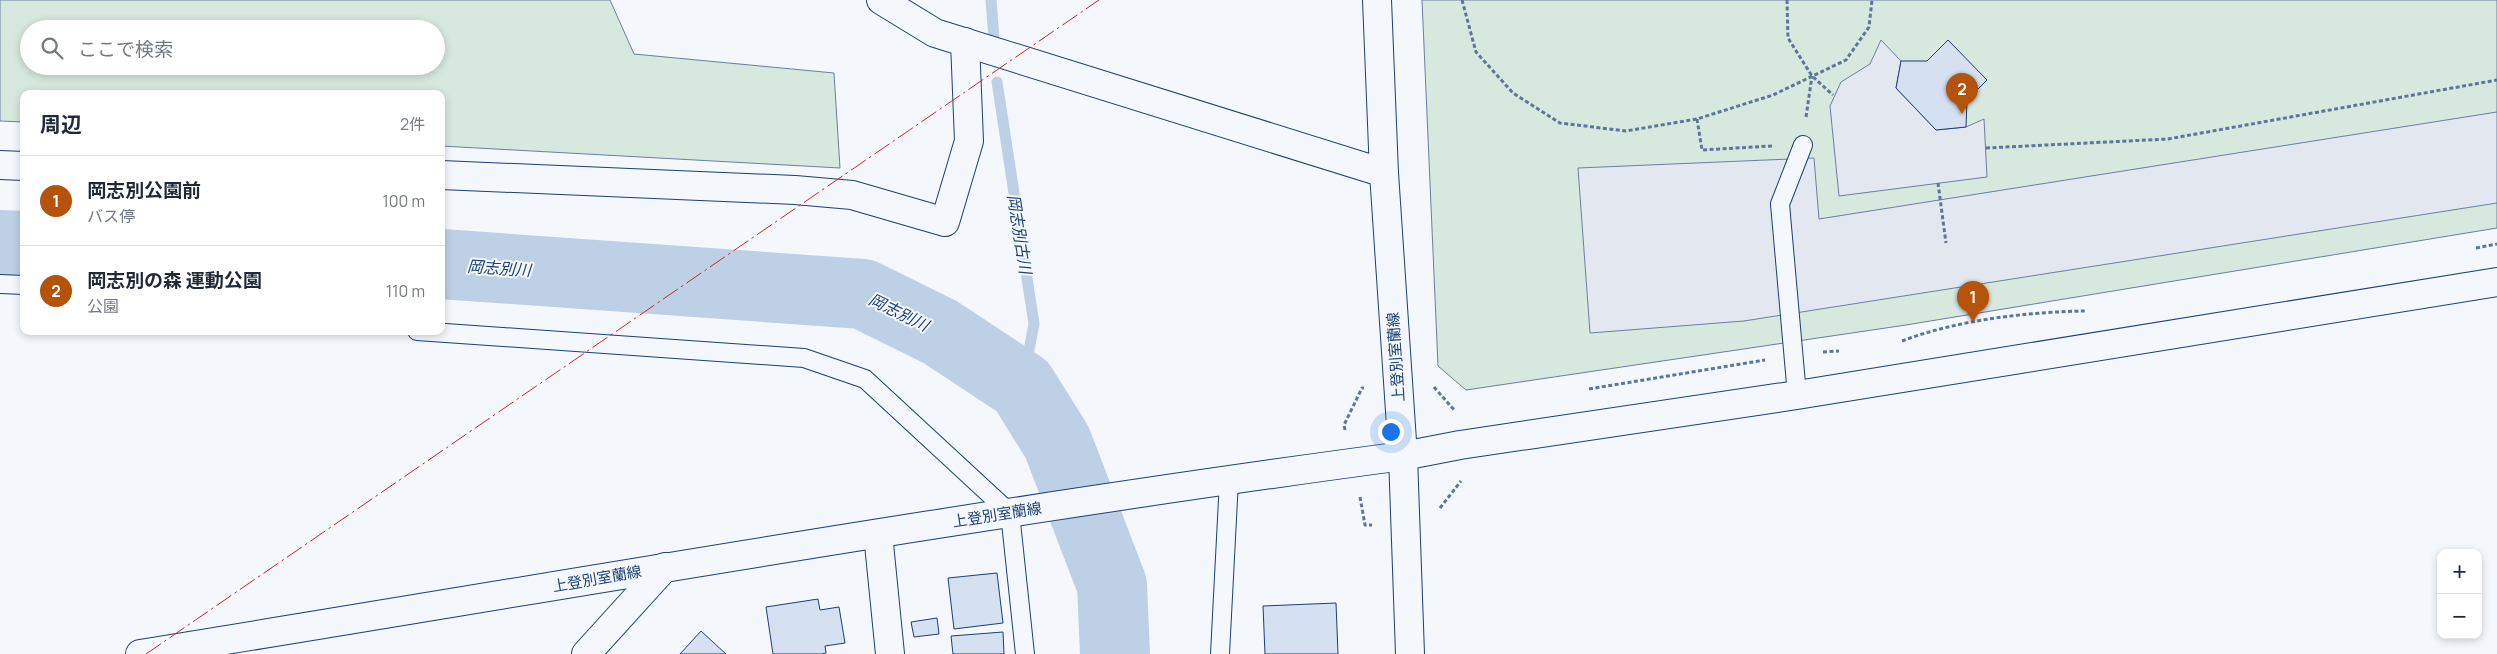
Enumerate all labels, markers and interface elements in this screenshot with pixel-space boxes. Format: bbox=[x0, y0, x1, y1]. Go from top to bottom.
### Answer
search box bbox=[20, 20, 445, 75]
icon: search bbox=[38, 34, 66, 62]
text: ここで検索 bbox=[78, 36, 173, 62]
pin: 2 bbox=[1946, 73, 1978, 114]
text: 周辺 bbox=[40, 110, 82, 138]
text: 2件 bbox=[400, 113, 425, 135]
text: 岡志別公園前 bbox=[87, 177, 201, 203]
text: 1 bbox=[52, 190, 60, 212]
text: 100 m bbox=[382, 190, 425, 212]
water label: 岡志別古川 bbox=[1003, 193, 1037, 277]
text: バス停 bbox=[87, 205, 135, 227]
water label: 岡志別川 bbox=[466, 255, 534, 281]
text: 岡志別の森 運動公園 bbox=[87, 267, 262, 293]
text: 2 bbox=[51, 280, 61, 302]
text: 110 m bbox=[386, 280, 425, 302]
pin: 1 bbox=[1957, 281, 1989, 322]
water label: 岡志別川 bbox=[865, 288, 934, 337]
text: 公園 bbox=[87, 295, 119, 317]
street label: 上登別室蘭線 bbox=[1382, 311, 1409, 403]
your location bbox=[1378, 419, 1404, 445]
street label: 上登別室蘭線 bbox=[951, 497, 1043, 532]
map controls bbox=[2437, 549, 2482, 639]
button: + bbox=[2437, 549, 2482, 594]
street label: 上登別室蘭線 bbox=[551, 560, 643, 597]
button: − bbox=[2437, 594, 2482, 639]

